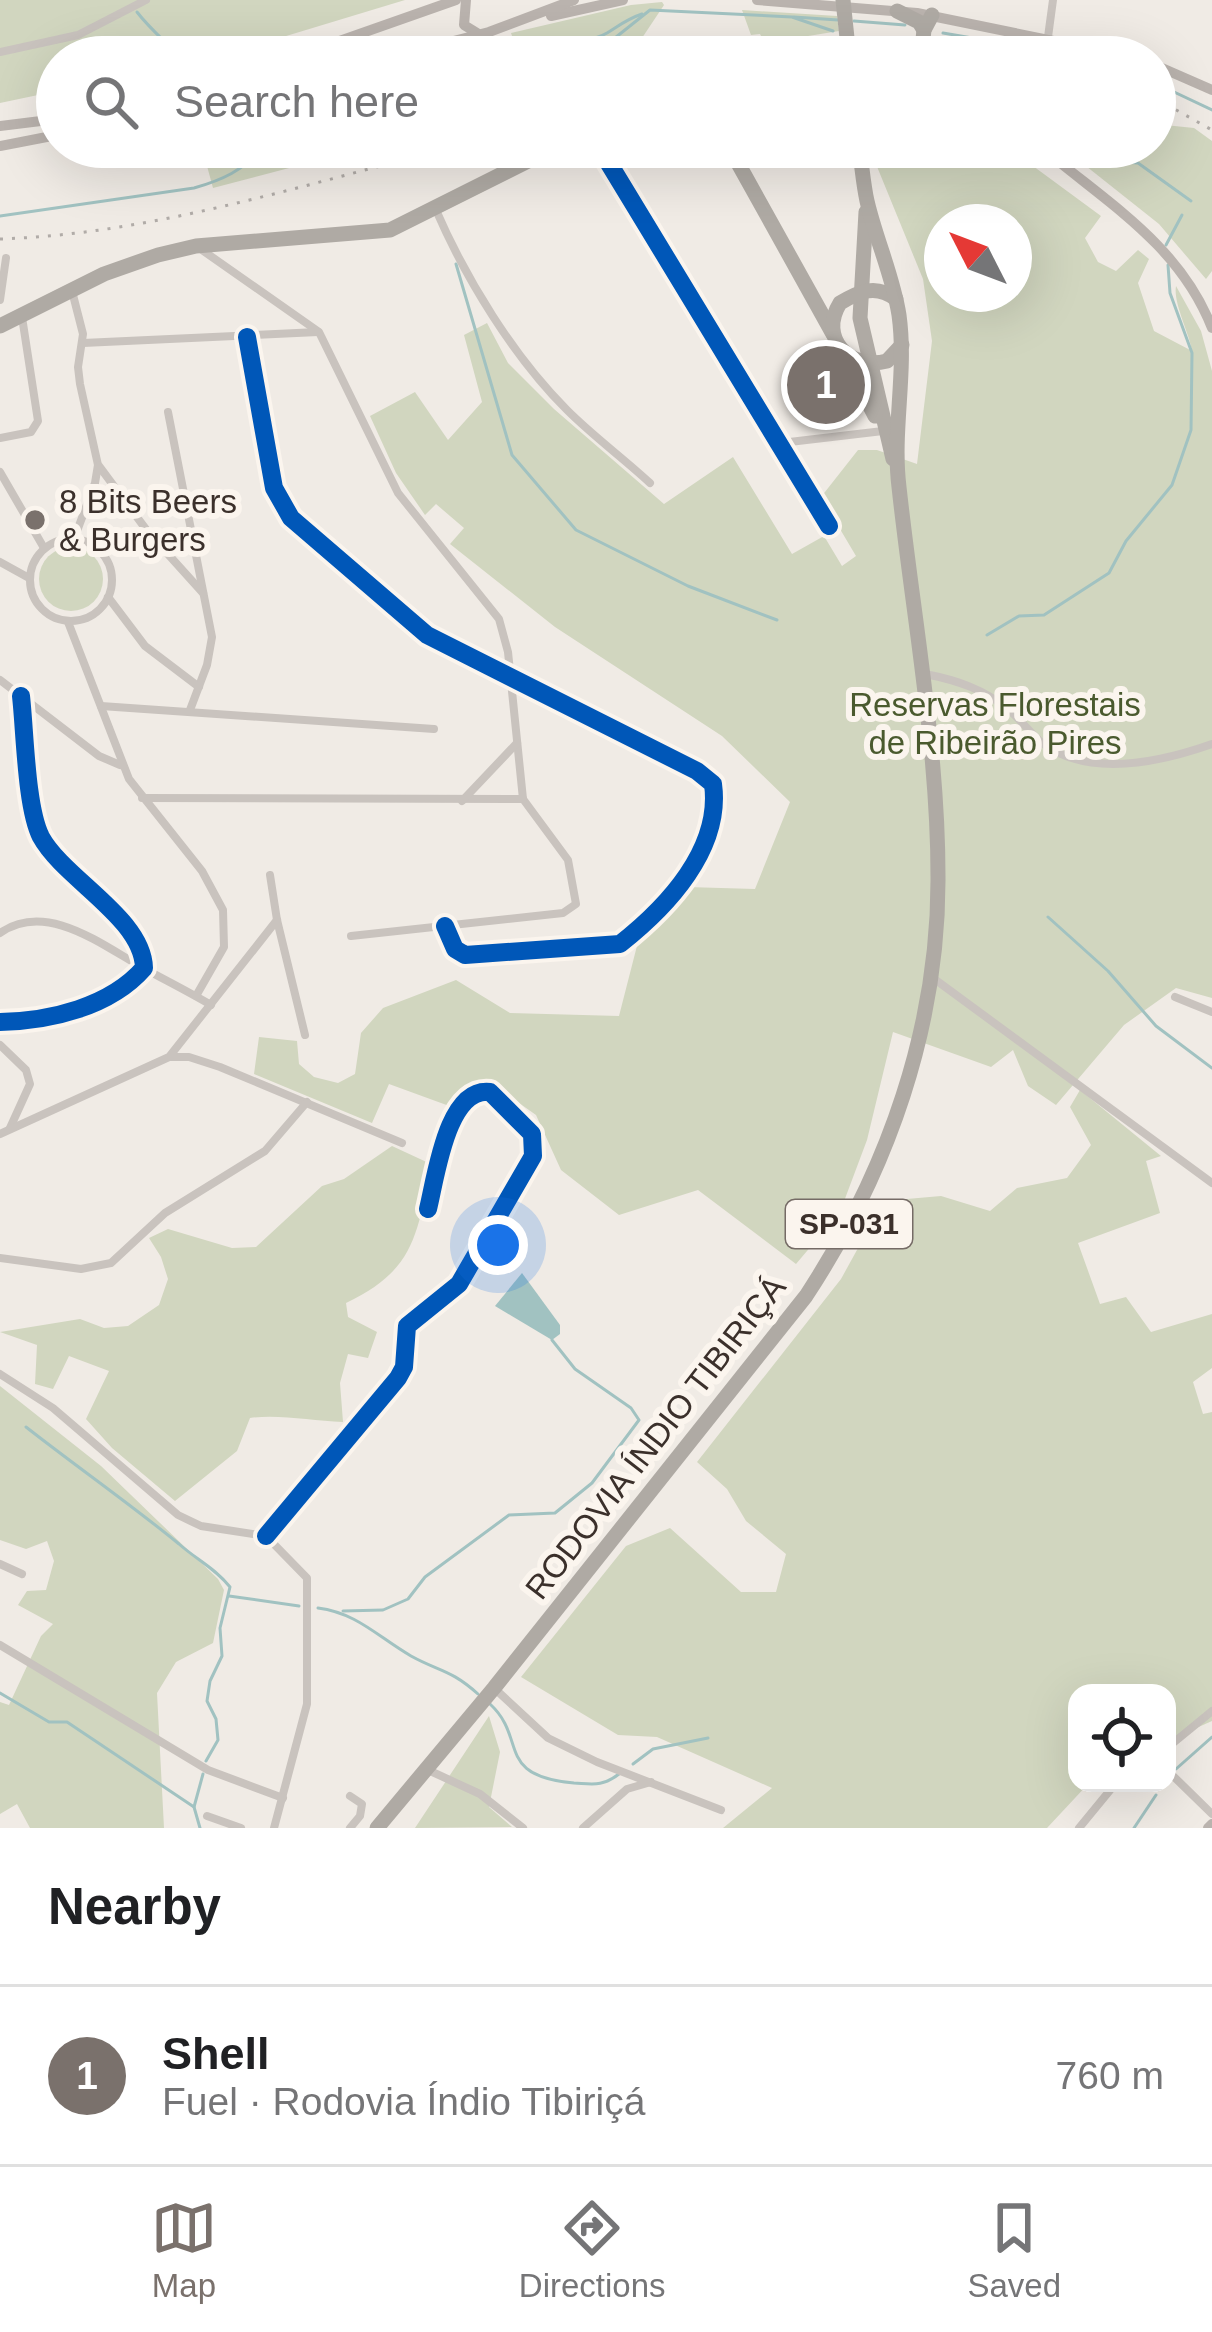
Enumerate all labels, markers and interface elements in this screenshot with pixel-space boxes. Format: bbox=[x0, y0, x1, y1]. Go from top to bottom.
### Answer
search box bbox=[36, 36, 1176, 168]
icon: search bbox=[78, 69, 144, 135]
text: Search here bbox=[174, 76, 419, 127]
north arrow bbox=[924, 204, 1032, 312]
pin: 1 bbox=[787, 340, 865, 430]
place label: 8 Bits Beers & Burgers bbox=[59, 483, 237, 558]
marker: 8 Bits Beers & Burgers bbox=[22, 507, 48, 533]
park label: Reservas Florestais de Ribeirão Pires bbox=[849, 686, 1141, 761]
road number: SP-031 bbox=[786, 1200, 912, 1248]
your location bbox=[468, 1215, 528, 1275]
street label: RODOVIA ÍNDIO TIBIRIÇÁ bbox=[518, 1269, 793, 1606]
map controls bbox=[1068, 1684, 1176, 1792]
button: locate bbox=[1068, 1684, 1176, 1792]
text: Nearby bbox=[48, 1878, 221, 1935]
text: Shell bbox=[162, 2028, 270, 2079]
text: 1 bbox=[76, 2054, 98, 2097]
text: 760 m bbox=[1056, 2054, 1164, 2097]
text: Fuel · Rodovia Índio Tibiriçá bbox=[162, 2080, 645, 2123]
tab: Map bbox=[151, 2195, 217, 2305]
tab: Directions bbox=[519, 2195, 666, 2305]
tab: Saved bbox=[967, 2195, 1061, 2305]

